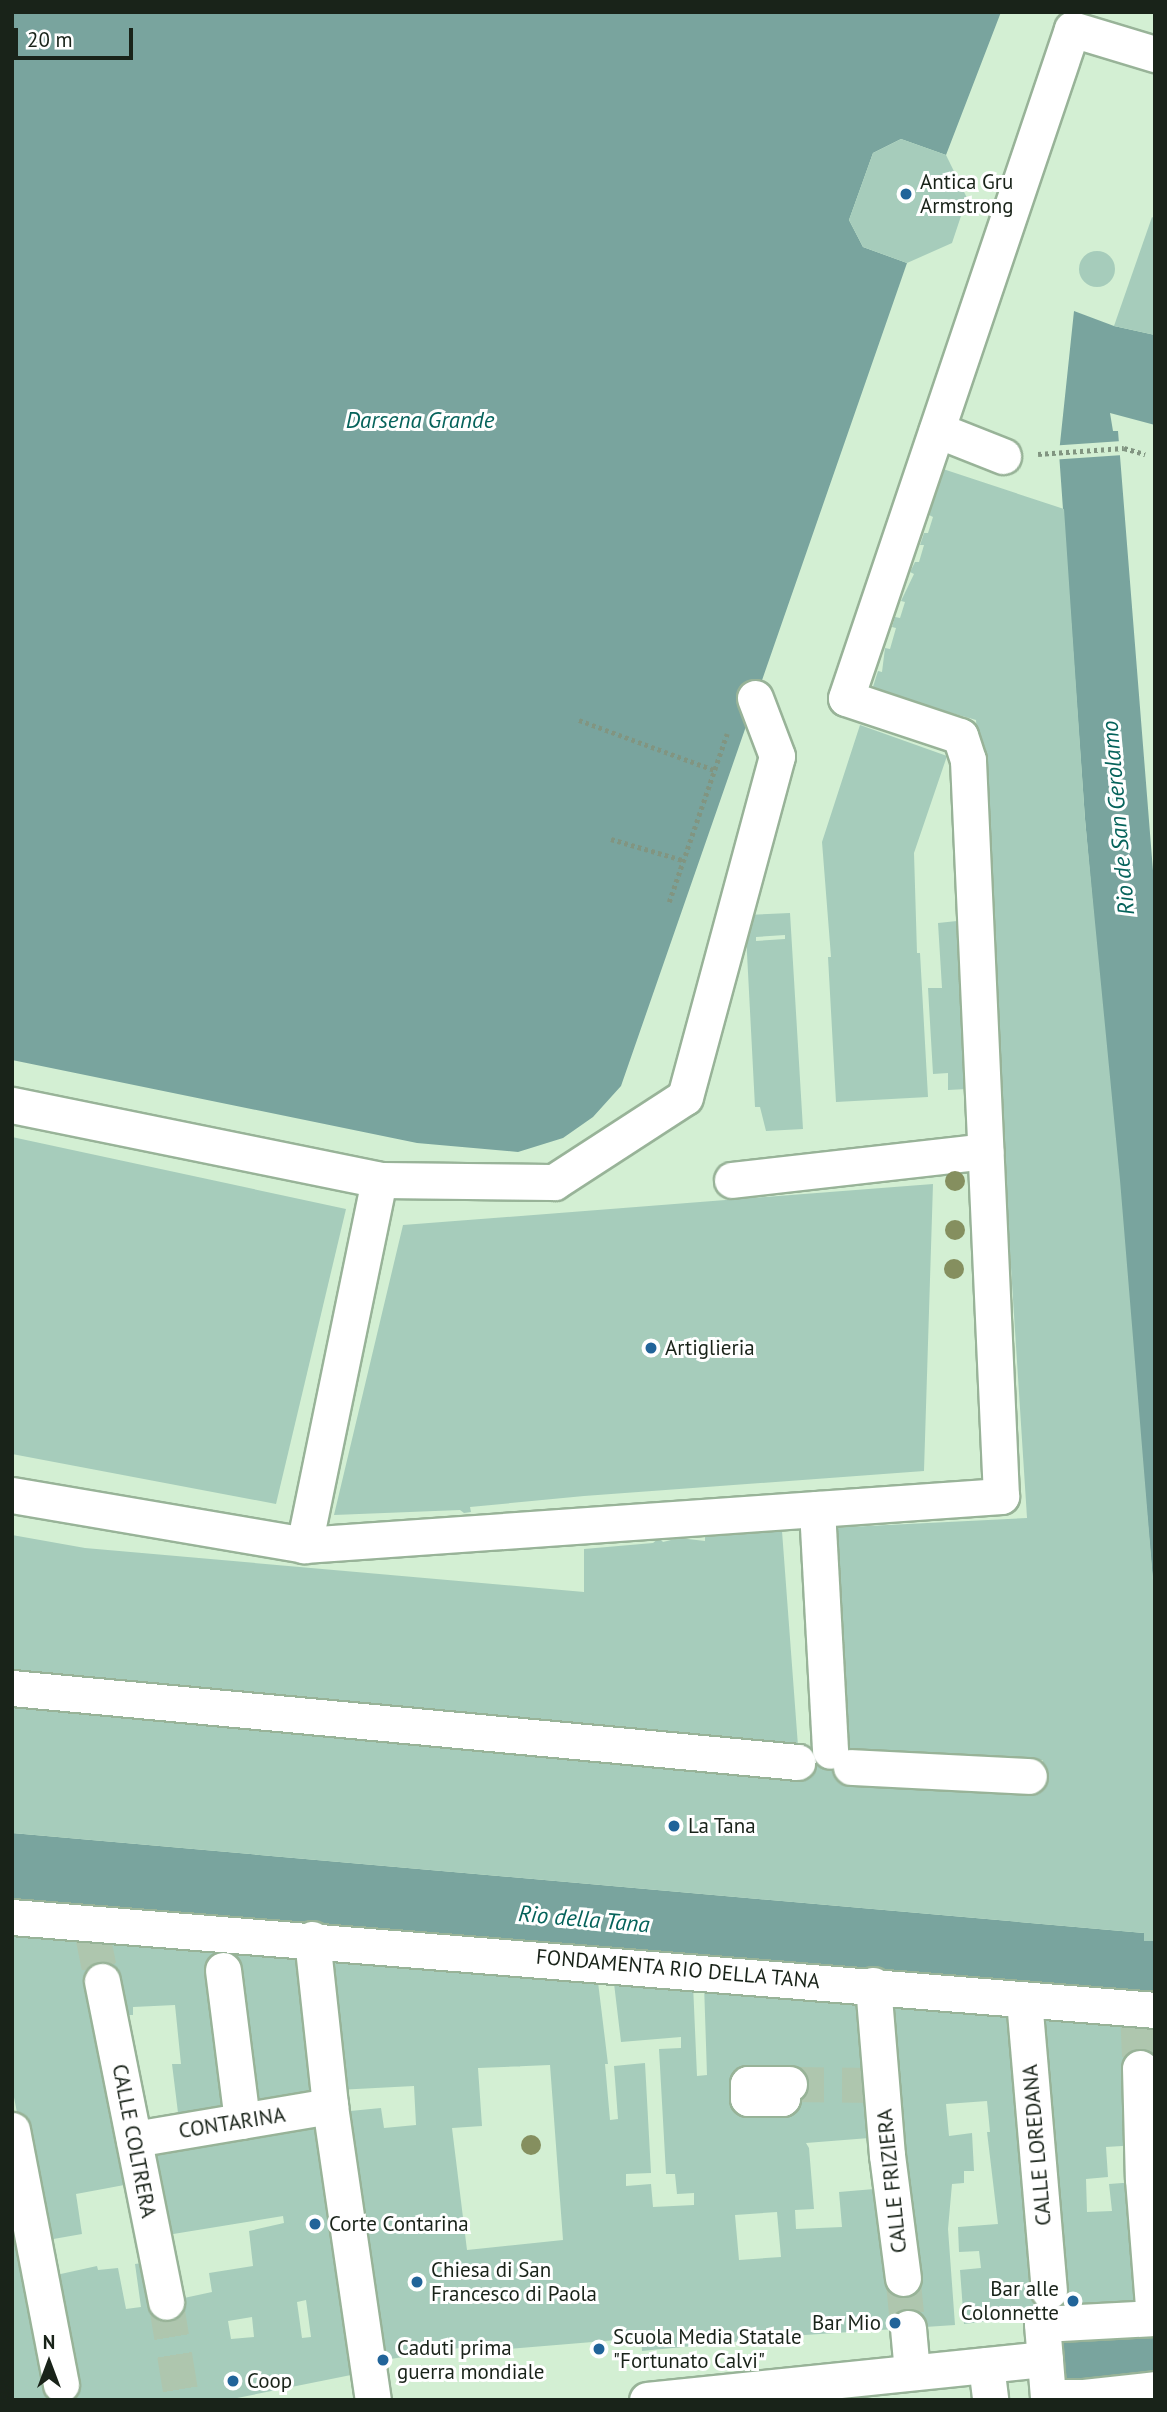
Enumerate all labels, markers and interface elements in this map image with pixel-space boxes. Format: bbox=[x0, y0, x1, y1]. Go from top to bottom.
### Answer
scale bar bbox=[18, 14, 136, 58]
text: 20 m bbox=[27, 26, 73, 53]
place label: Antica Gru Armstrong bbox=[920, 169, 1014, 219]
marker: Antica Gru Armstrong bbox=[898, 186, 914, 202]
water label: Darsena Grande bbox=[346, 406, 494, 434]
water label: Rio de San Gerolamo bbox=[1096, 720, 1140, 916]
place label: Artiglieria bbox=[665, 1335, 755, 1361]
marker: Artiglieria bbox=[643, 1340, 659, 1356]
place label: La Tana bbox=[688, 1813, 756, 1839]
marker: La Tana bbox=[666, 1818, 682, 1834]
water label: Rio della Tana bbox=[517, 1899, 651, 1939]
street label: FONDAMENTA RIO DELLA TANA bbox=[534, 1944, 822, 1994]
street label: CALLE COLTRERA bbox=[107, 2062, 161, 2220]
street label: CALLE LOREDANA bbox=[1017, 2063, 1057, 2227]
street label: CONTARINA bbox=[177, 2102, 287, 2144]
street label: CALLE FRIZIERA bbox=[872, 2108, 912, 2254]
place label: Corte Contarina bbox=[329, 2211, 469, 2237]
marker: Corte Contarina bbox=[307, 2216, 323, 2232]
place label: Chiesa di San Francesco di Paola bbox=[431, 2257, 597, 2307]
marker: Chiesa di San Francesco di Paola bbox=[409, 2274, 425, 2290]
place label: Bar alle Colonnette bbox=[961, 2276, 1059, 2326]
marker: Bar alle Colonnette bbox=[1065, 2293, 1081, 2309]
place label: Bar Mio bbox=[812, 2310, 881, 2336]
marker: Bar Mio bbox=[887, 2315, 903, 2331]
place label: Scuola Media Statale "Fortunato Calvi" bbox=[613, 2324, 802, 2374]
north arrow bbox=[14, 2328, 84, 2398]
text: N bbox=[43, 2330, 55, 2354]
place label: Caduti prima guerra mondiale bbox=[397, 2335, 545, 2385]
marker: Scuola Media Statale "Fortunato Calvi" bbox=[591, 2341, 607, 2357]
marker: Caduti prima guerra mondiale bbox=[375, 2352, 391, 2368]
place label: Coop bbox=[247, 2368, 292, 2394]
marker: Coop bbox=[225, 2373, 241, 2389]

